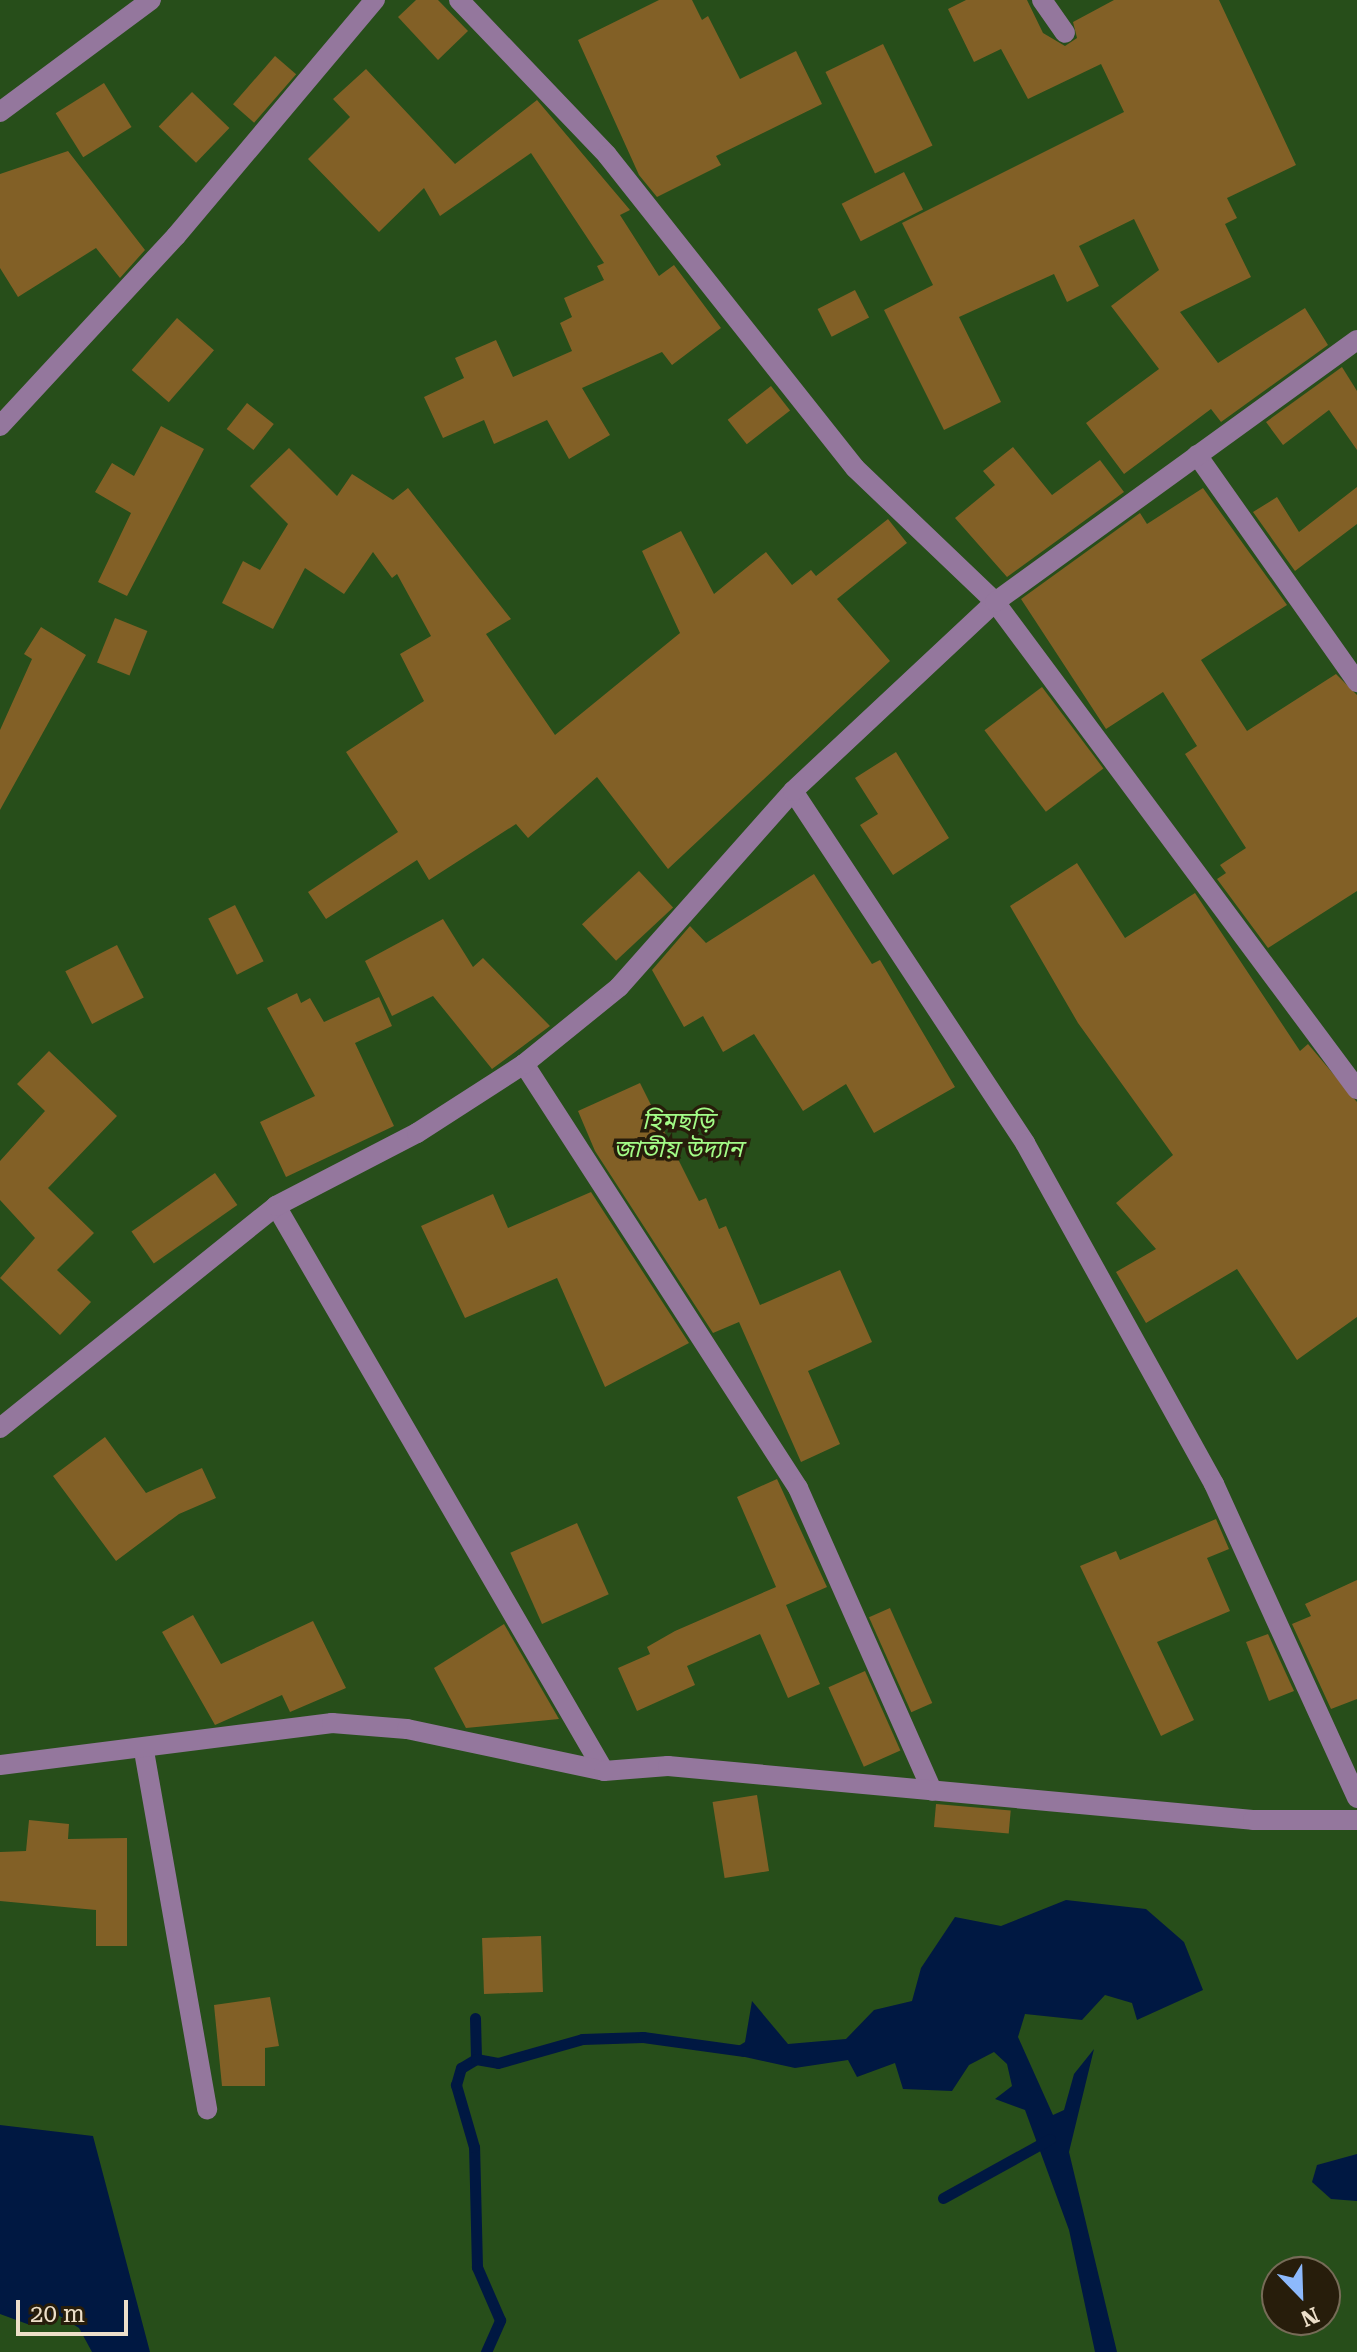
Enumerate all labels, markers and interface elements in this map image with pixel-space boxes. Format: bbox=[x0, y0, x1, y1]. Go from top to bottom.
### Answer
park label: হিমছড়ি জাতীয় উদ্যান bbox=[613, 1108, 743, 1164]
north arrow bbox=[1261, 2256, 1341, 2336]
scale bar bbox=[20, 2284, 132, 2334]
text: 20 m bbox=[30, 2300, 85, 2328]
text: N bbox=[1297, 2302, 1322, 2332]

